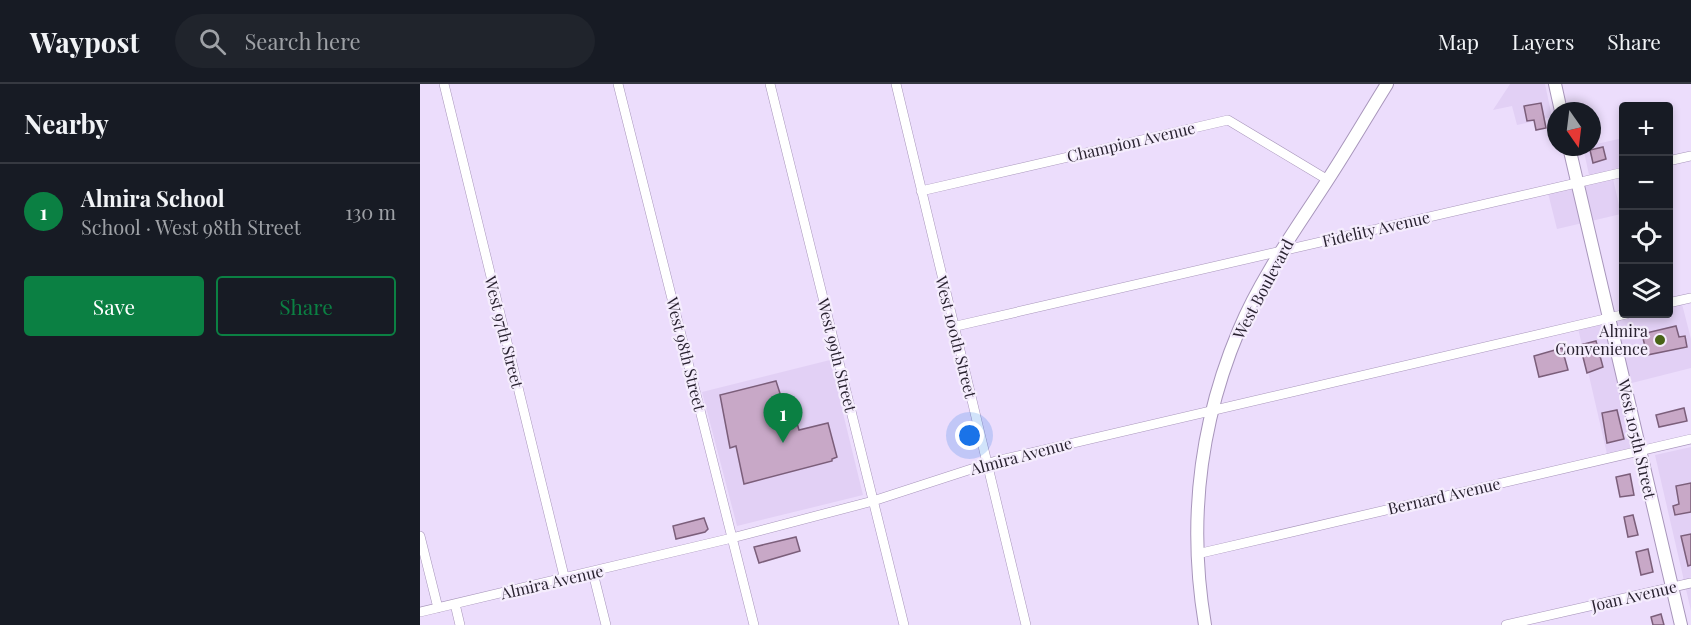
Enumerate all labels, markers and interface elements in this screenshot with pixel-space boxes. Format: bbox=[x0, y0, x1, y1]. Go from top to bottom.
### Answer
search box bbox=[175, 14, 595, 68]
text: Waypost bbox=[30, 23, 139, 60]
icon: search bbox=[196, 25, 229, 58]
text: Search here bbox=[244, 26, 361, 56]
text: Map bbox=[1438, 27, 1479, 55]
text: Layers bbox=[1512, 27, 1574, 55]
text: Share bbox=[1607, 27, 1661, 55]
north arrow bbox=[1547, 102, 1601, 156]
map controls bbox=[1619, 102, 1673, 318]
button: + bbox=[1619, 102, 1673, 156]
text: Nearby bbox=[24, 106, 109, 141]
street label: Champion Avenue bbox=[1065, 117, 1197, 166]
button: − bbox=[1619, 156, 1673, 210]
text: Almira School bbox=[81, 183, 225, 213]
text: 1 bbox=[40, 198, 47, 225]
text: 130 m bbox=[345, 198, 396, 225]
street label: Fidelity Avenue bbox=[1320, 206, 1432, 251]
button: locate bbox=[1619, 210, 1673, 264]
text: School · West 98th Street bbox=[81, 213, 301, 240]
street label: West Boulevard bbox=[1227, 235, 1298, 343]
button: layers bbox=[1619, 264, 1673, 318]
street label: West 97th Street bbox=[480, 273, 529, 390]
street label: West 100th Street bbox=[931, 273, 982, 400]
button: Save bbox=[24, 276, 204, 336]
button: Share bbox=[216, 276, 396, 336]
street label: West 98th Street bbox=[662, 294, 711, 413]
street label: West 99th Street bbox=[813, 295, 862, 414]
place label: Almira Convenience bbox=[1555, 320, 1648, 359]
marker: Almira Convenience bbox=[1653, 333, 1667, 347]
street label: West 105th Street bbox=[1613, 376, 1662, 501]
pin: 1 bbox=[764, 394, 802, 443]
your location bbox=[955, 421, 984, 450]
street label: Almira Avenue bbox=[967, 432, 1074, 479]
street label: Bernard Avenue bbox=[1385, 472, 1502, 519]
street label: Almira Avenue bbox=[498, 560, 605, 604]
street label: Joan Avenue bbox=[1588, 575, 1679, 616]

